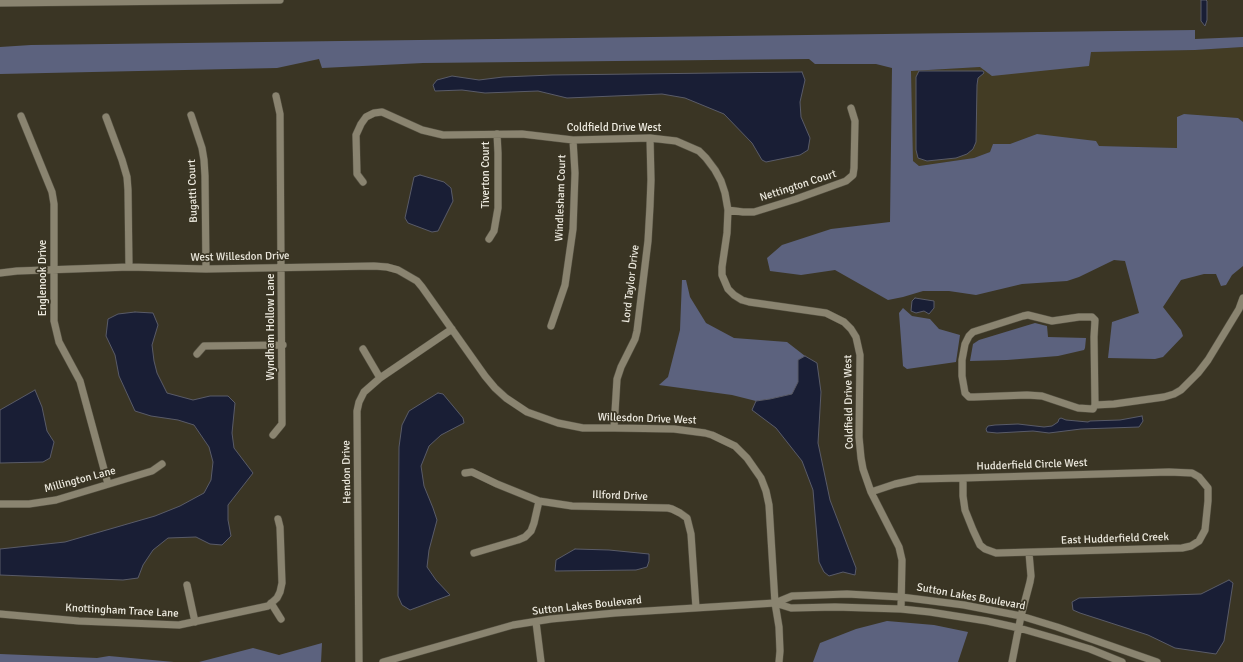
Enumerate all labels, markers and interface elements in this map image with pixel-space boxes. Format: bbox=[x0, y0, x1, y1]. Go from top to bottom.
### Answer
street label: Coldfield Drive West bbox=[567, 121, 661, 135]
street label: Tiverton Court bbox=[479, 141, 493, 209]
street label: Windlesham Court bbox=[553, 154, 569, 242]
street label: Bugatti Court bbox=[185, 159, 201, 223]
street label: Nettington Court bbox=[758, 167, 838, 205]
street label: Englenook Drive bbox=[36, 240, 50, 316]
street label: Lord Taylor Drive bbox=[620, 244, 642, 324]
street label: West Willesdon Drive bbox=[190, 250, 290, 264]
street label: Wyndham Hollow Lane bbox=[264, 273, 278, 381]
street label: Coldfield Drive West bbox=[842, 355, 856, 449]
street label: Willesdon Drive West bbox=[597, 411, 697, 427]
street label: Hendon Drive bbox=[340, 440, 354, 504]
street label: Hudderfield Circle West bbox=[976, 456, 1088, 474]
street label: Millington Lane bbox=[43, 464, 117, 496]
street label: Illford Drive bbox=[592, 488, 648, 504]
street label: East Hudderfield Creek bbox=[1061, 531, 1169, 547]
street label: Sutton Lakes Boulevard bbox=[916, 581, 1026, 613]
street label: Sutton Lakes Boulevard bbox=[531, 594, 643, 618]
street label: Knottingham Trace Lane bbox=[65, 601, 179, 621]

